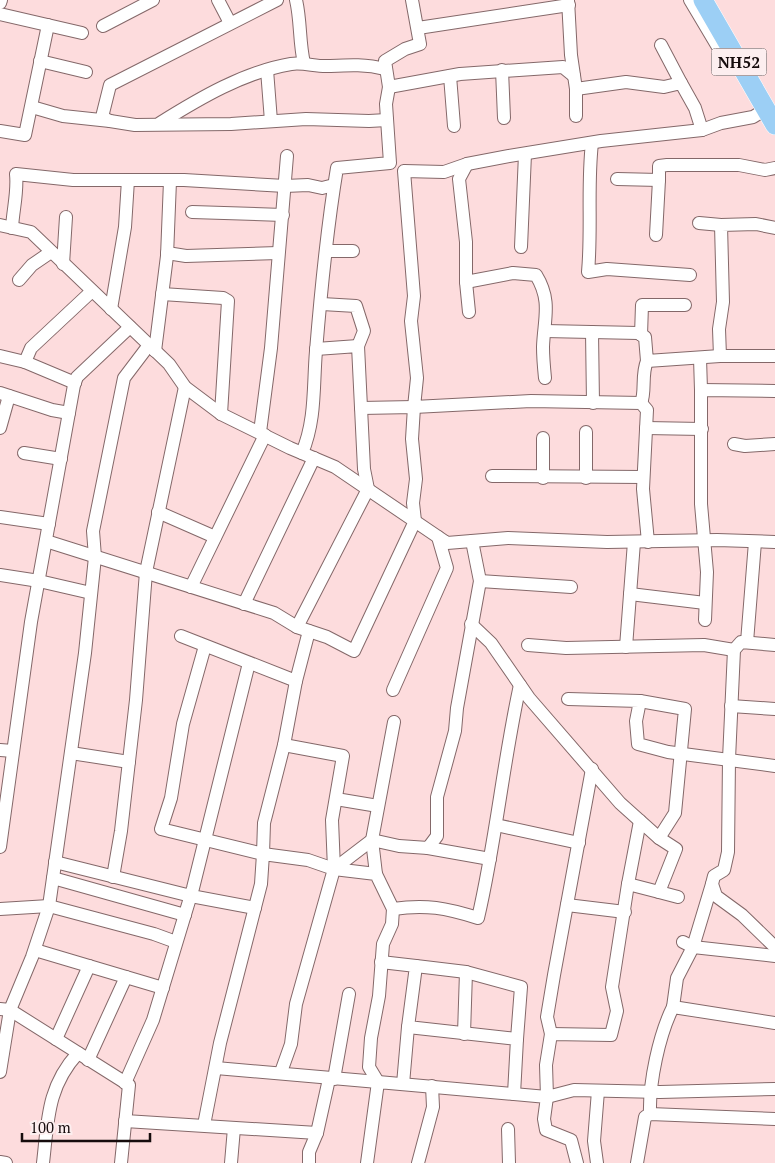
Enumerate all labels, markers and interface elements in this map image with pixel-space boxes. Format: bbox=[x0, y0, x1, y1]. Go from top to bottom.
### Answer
road number: NH52 bbox=[712, 48, 766, 76]
scale bar bbox=[22, 1110, 150, 1142]
text: 100 m bbox=[30, 1117, 71, 1137]

